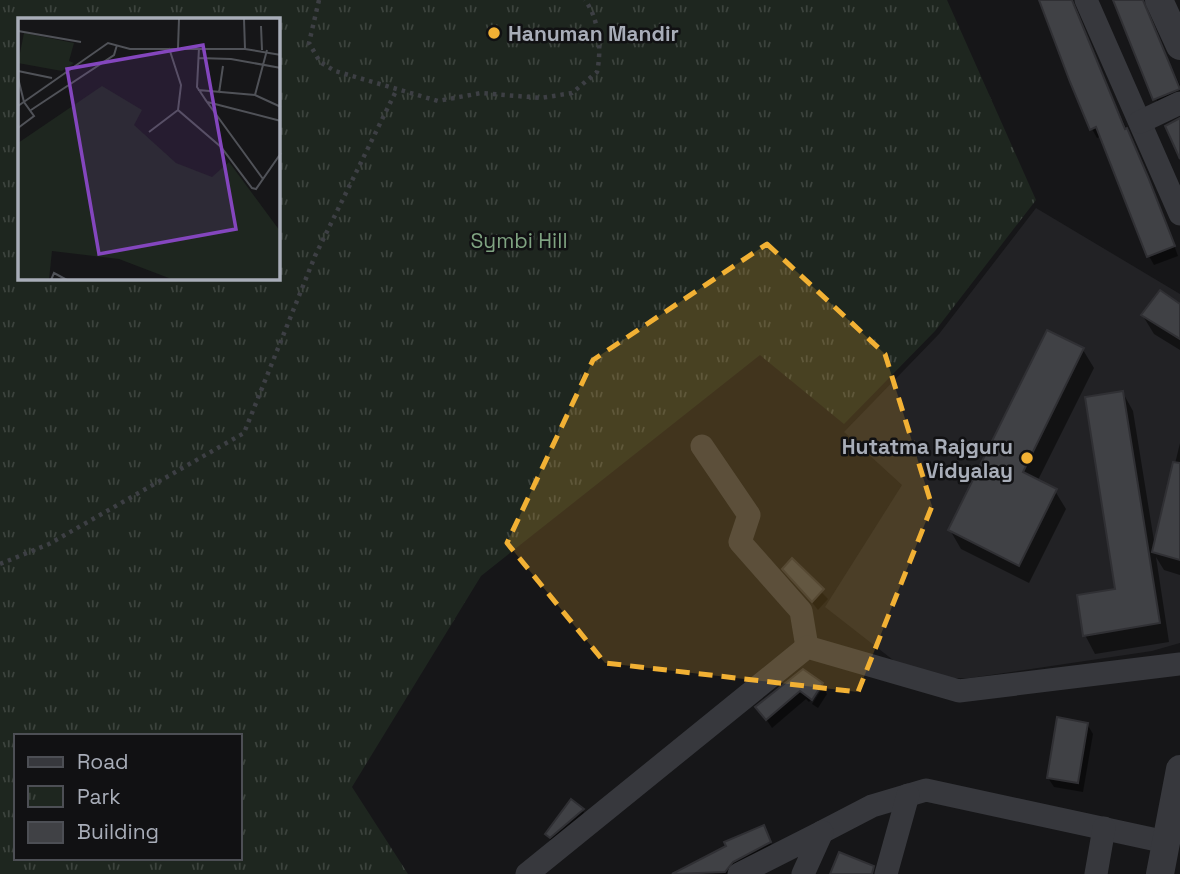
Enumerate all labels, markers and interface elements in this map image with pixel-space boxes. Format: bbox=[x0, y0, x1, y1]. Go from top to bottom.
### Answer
inset map bbox=[18, 18, 280, 280]
place label: Hanuman Mandir bbox=[508, 20, 679, 47]
marker: Hanuman Mandir bbox=[486, 25, 502, 41]
park label: Symbi Hill bbox=[470, 227, 568, 254]
place label: Hutatma Rajguru Vidyalay bbox=[842, 433, 1013, 484]
marker: Hutatma Rajguru Vidyalay bbox=[1019, 450, 1035, 466]
legend bbox=[14, 734, 242, 860]
text: Road bbox=[77, 748, 129, 775]
text: Park bbox=[77, 783, 121, 810]
text: Building bbox=[77, 818, 159, 845]

